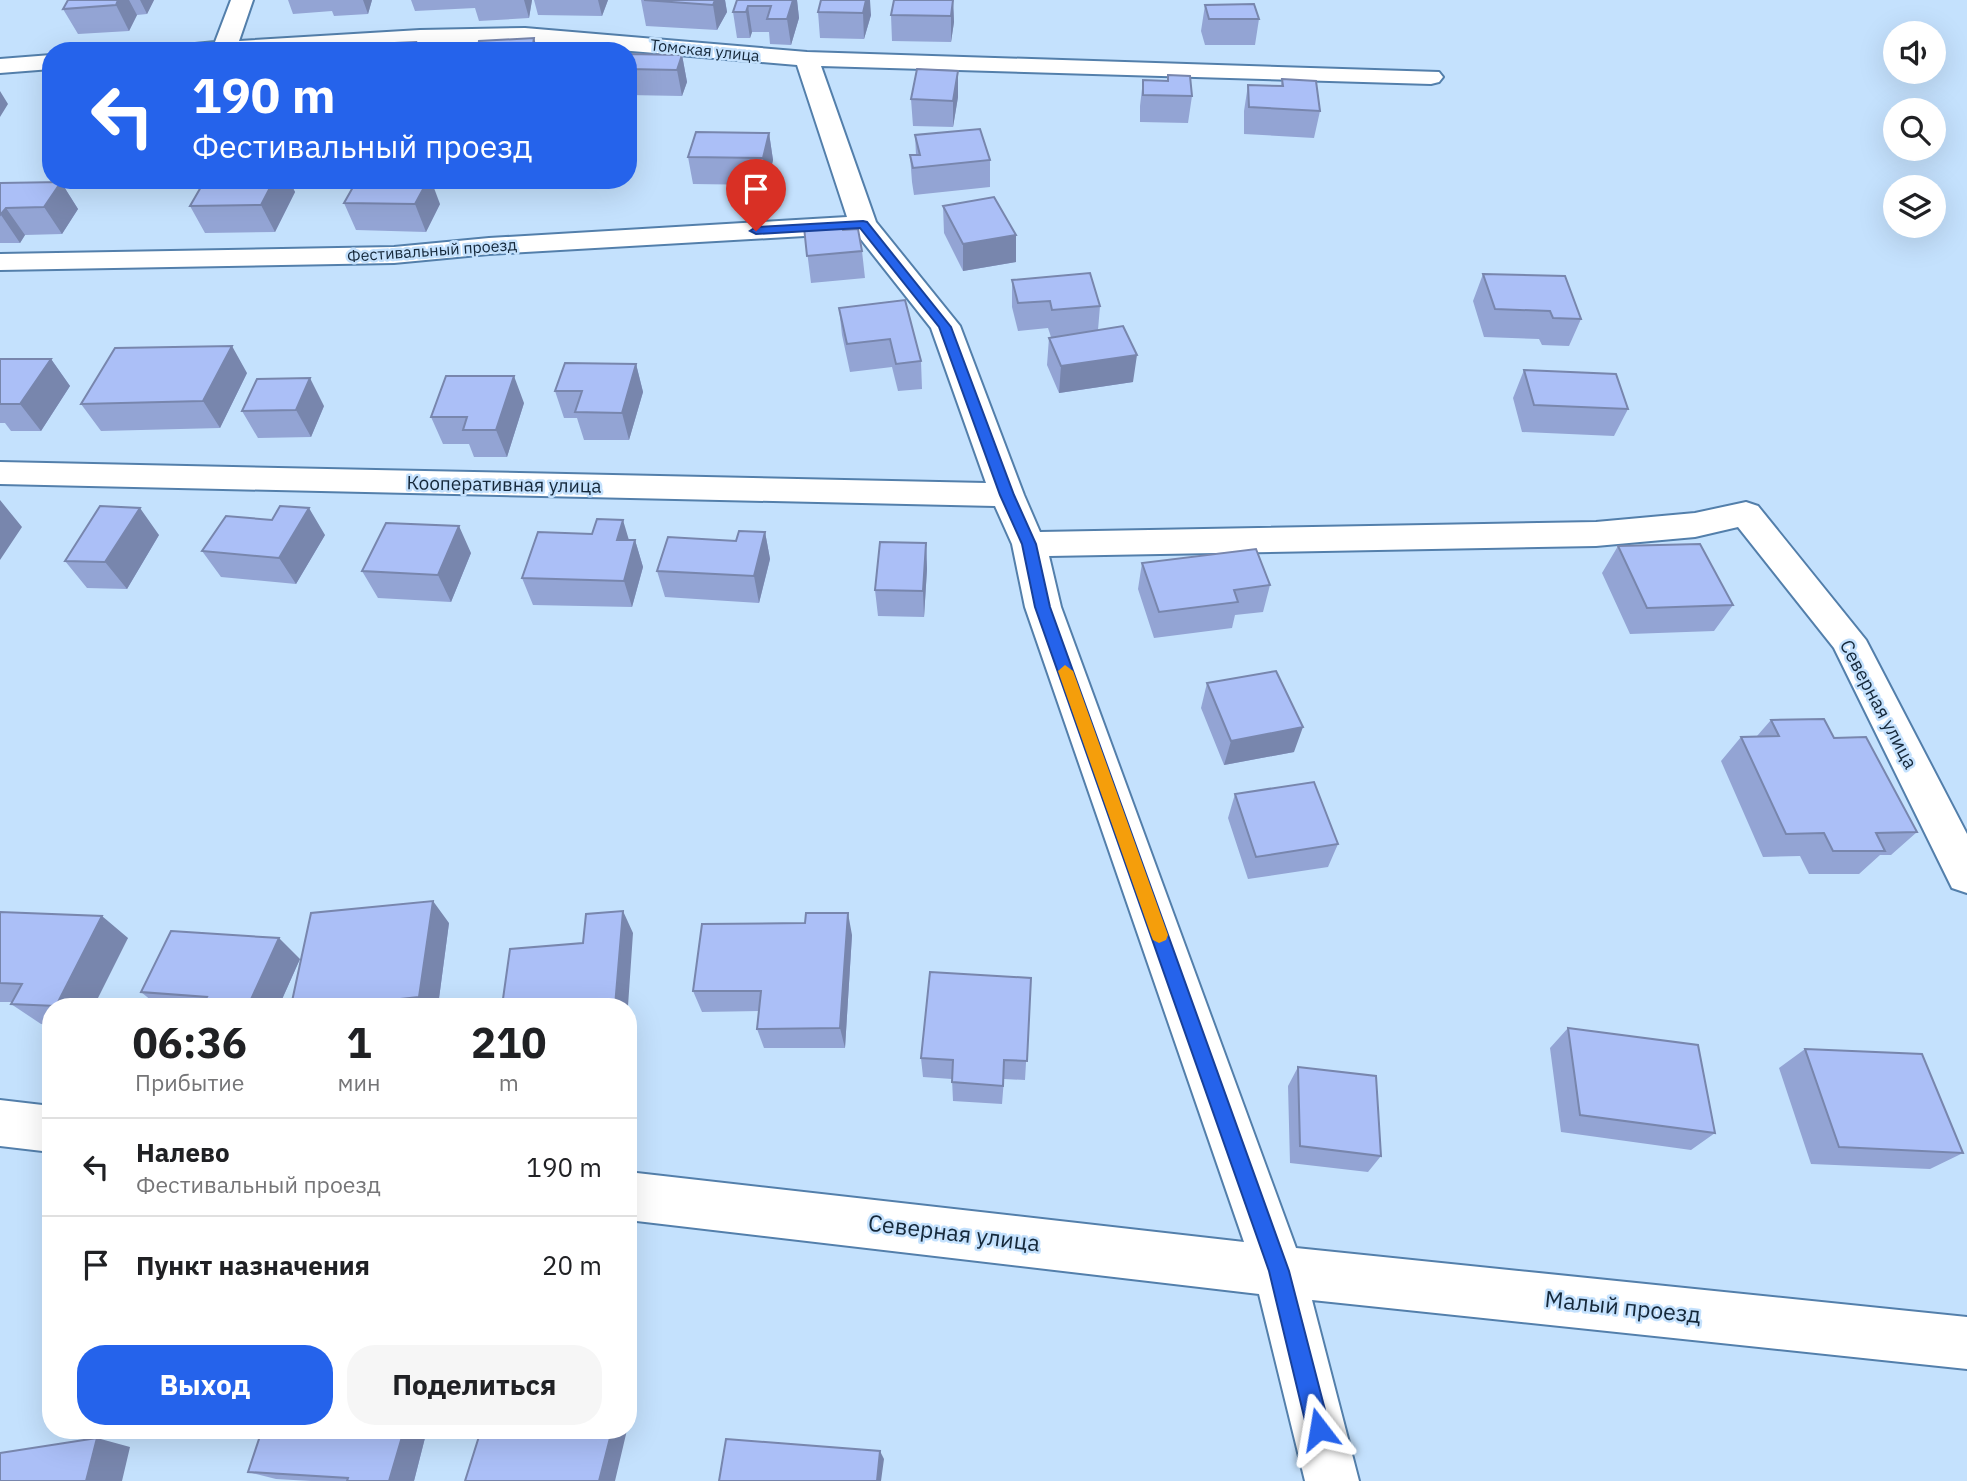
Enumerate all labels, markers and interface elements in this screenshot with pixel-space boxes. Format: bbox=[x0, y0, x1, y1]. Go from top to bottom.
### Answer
map controls bbox=[1883, 21, 1946, 238]
button: sound bbox=[1883, 21, 1946, 84]
street label: Томская улица bbox=[649, 34, 761, 66]
text: 190 m bbox=[192, 63, 336, 126]
icon: left bbox=[77, 70, 168, 161]
button: search bbox=[1883, 98, 1946, 161]
text: Фестивальный проезд bbox=[192, 125, 532, 167]
pin bbox=[726, 159, 786, 231]
icon: arrive bbox=[737, 170, 775, 208]
button: layers bbox=[1883, 175, 1946, 238]
street label: Фестивальный проезд bbox=[346, 234, 518, 266]
street label: Кооперативная улица bbox=[406, 470, 602, 498]
street label: Северная улица bbox=[1835, 635, 1923, 773]
text: 06:36 bbox=[132, 1015, 247, 1070]
text: 1 bbox=[346, 1015, 372, 1070]
text: 210 bbox=[471, 1015, 547, 1070]
text: Прибытие bbox=[135, 1067, 244, 1097]
text: мин bbox=[337, 1067, 381, 1097]
text: m bbox=[499, 1067, 519, 1097]
text: Налево bbox=[136, 1135, 230, 1169]
icon: left bbox=[77, 1148, 115, 1186]
text: 190 m bbox=[526, 1150, 602, 1184]
text: Фестивальный проезд bbox=[136, 1169, 381, 1199]
street label: Северная улица bbox=[866, 1207, 1042, 1257]
icon: arrive bbox=[77, 1246, 115, 1284]
text: Пункт назначения bbox=[136, 1248, 370, 1282]
text: 20 m bbox=[542, 1248, 602, 1282]
street label: Малый проезд bbox=[1543, 1283, 1703, 1329]
button: Выход bbox=[77, 1345, 333, 1425]
button: Поделиться bbox=[347, 1345, 602, 1425]
position arrow bbox=[1282, 1392, 1356, 1466]

